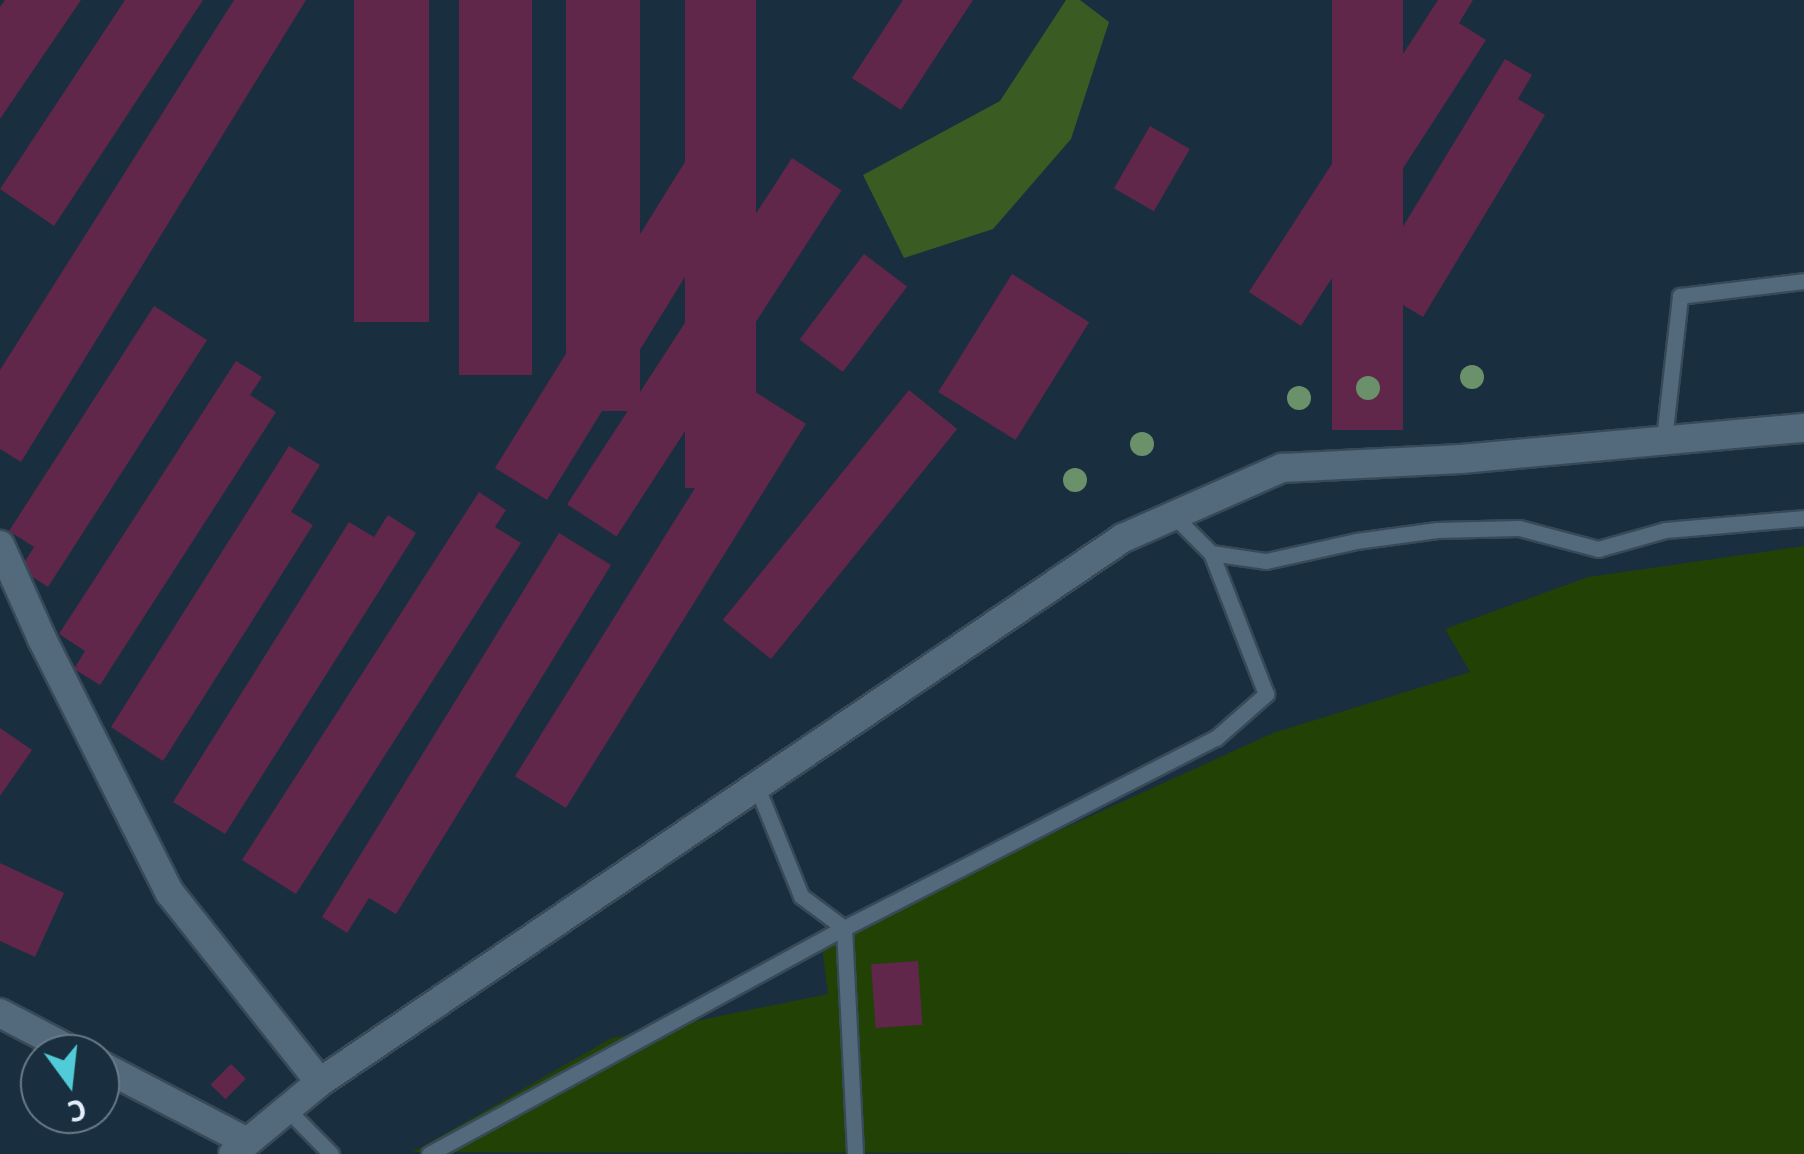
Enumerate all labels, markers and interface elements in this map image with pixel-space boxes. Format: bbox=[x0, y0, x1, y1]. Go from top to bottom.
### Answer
north arrow bbox=[20, 1034, 120, 1134]
text: С bbox=[64, 1090, 91, 1132]

